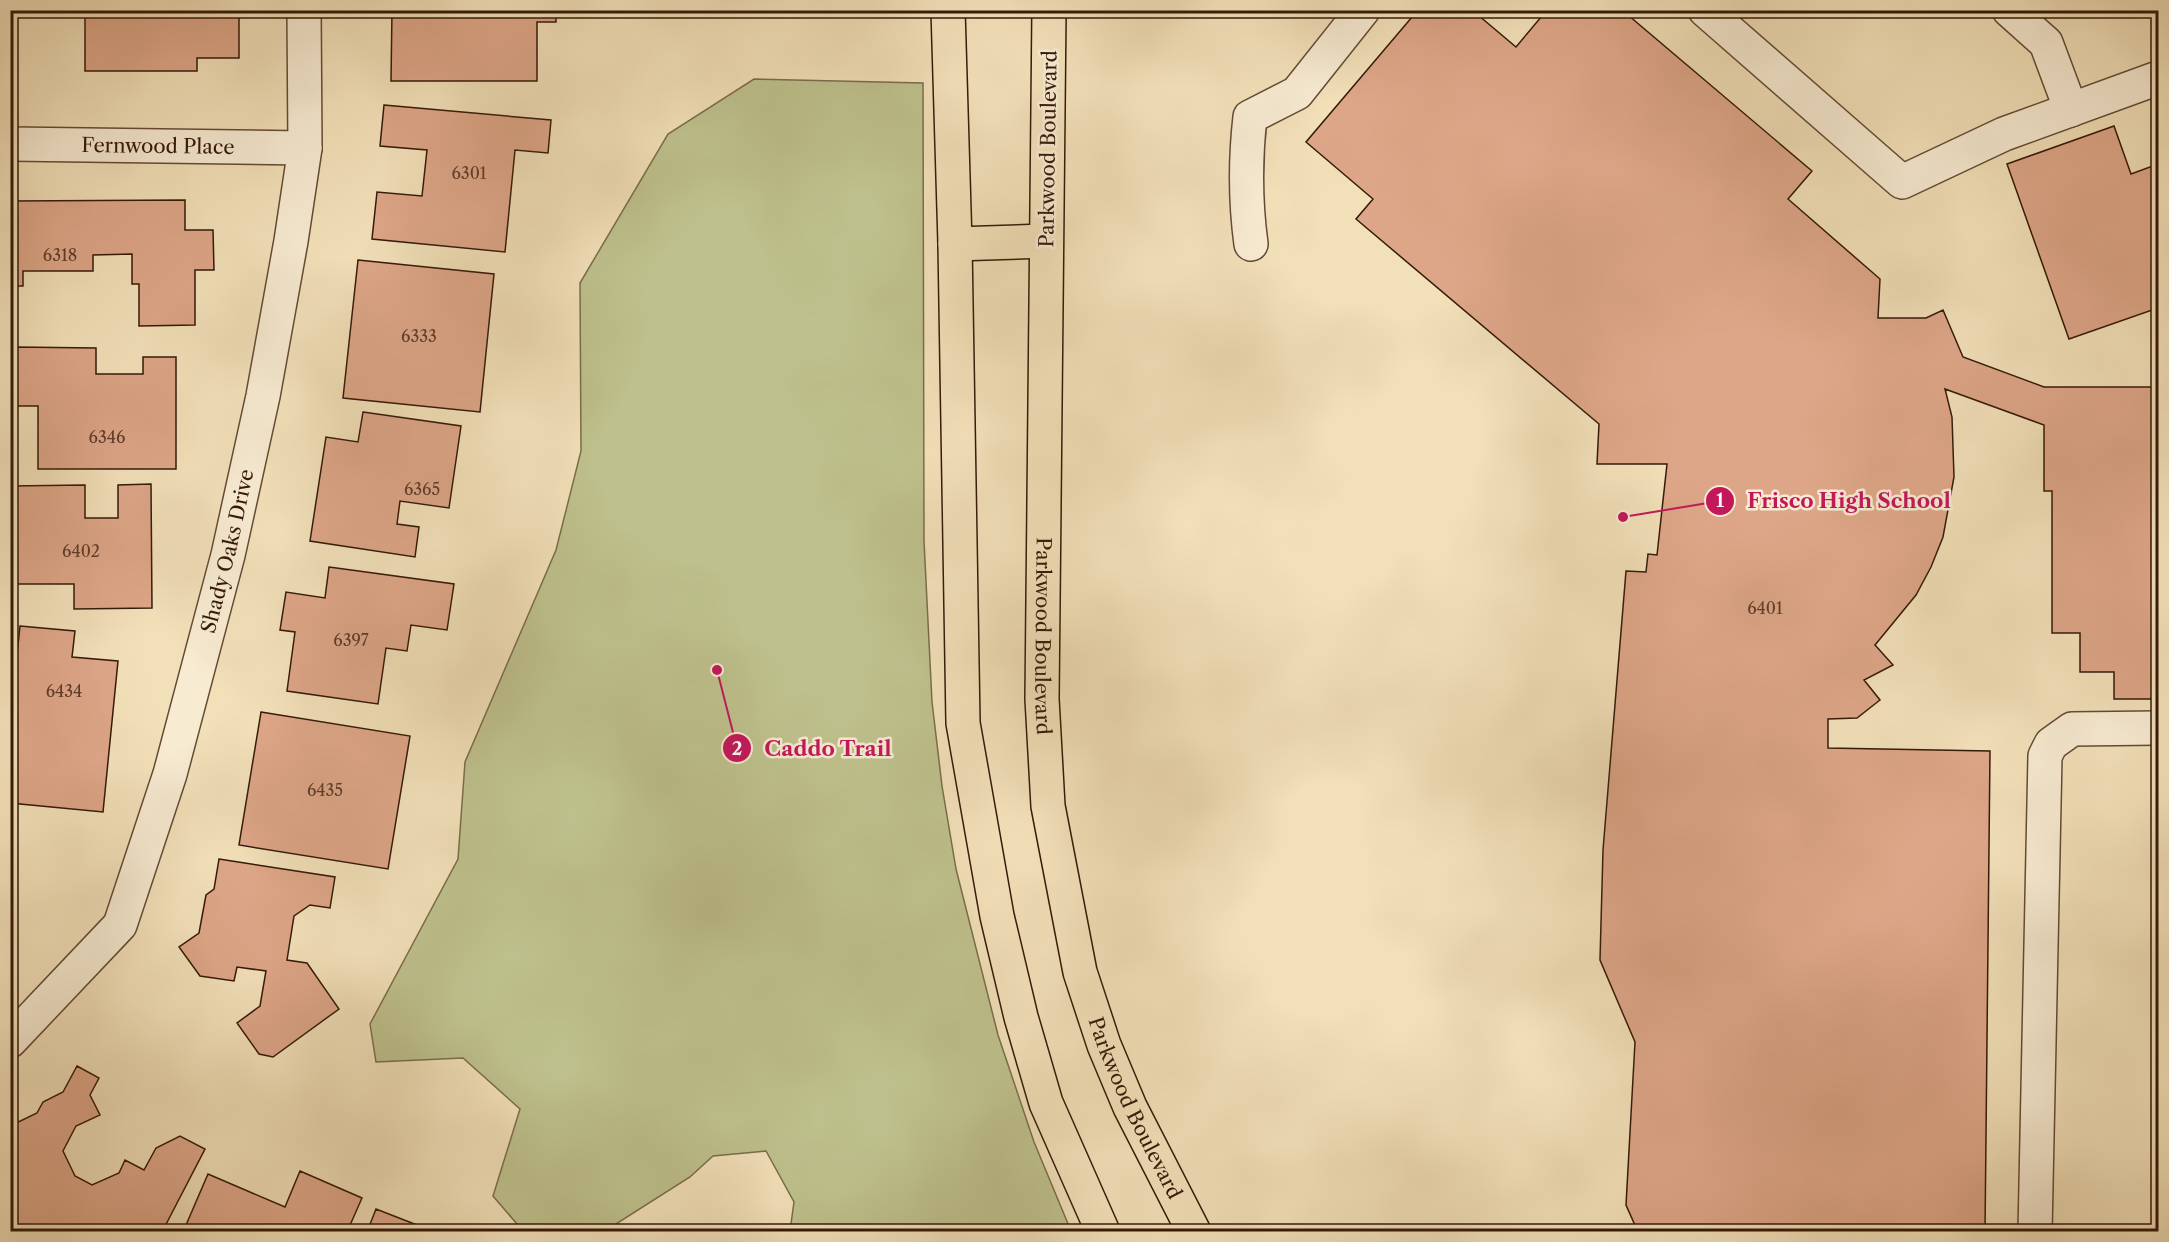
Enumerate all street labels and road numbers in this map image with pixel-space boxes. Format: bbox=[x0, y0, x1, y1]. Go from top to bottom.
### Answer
street label: Parkwood Boulevard bbox=[1034, 50, 1062, 248]
street label: Fernwood Place bbox=[81, 133, 235, 159]
street label: Shady Oaks Drive bbox=[196, 467, 259, 636]
street label: Parkwood Boulevard bbox=[1030, 537, 1056, 735]
street label: Parkwood Boulevard bbox=[1084, 1014, 1187, 1203]

